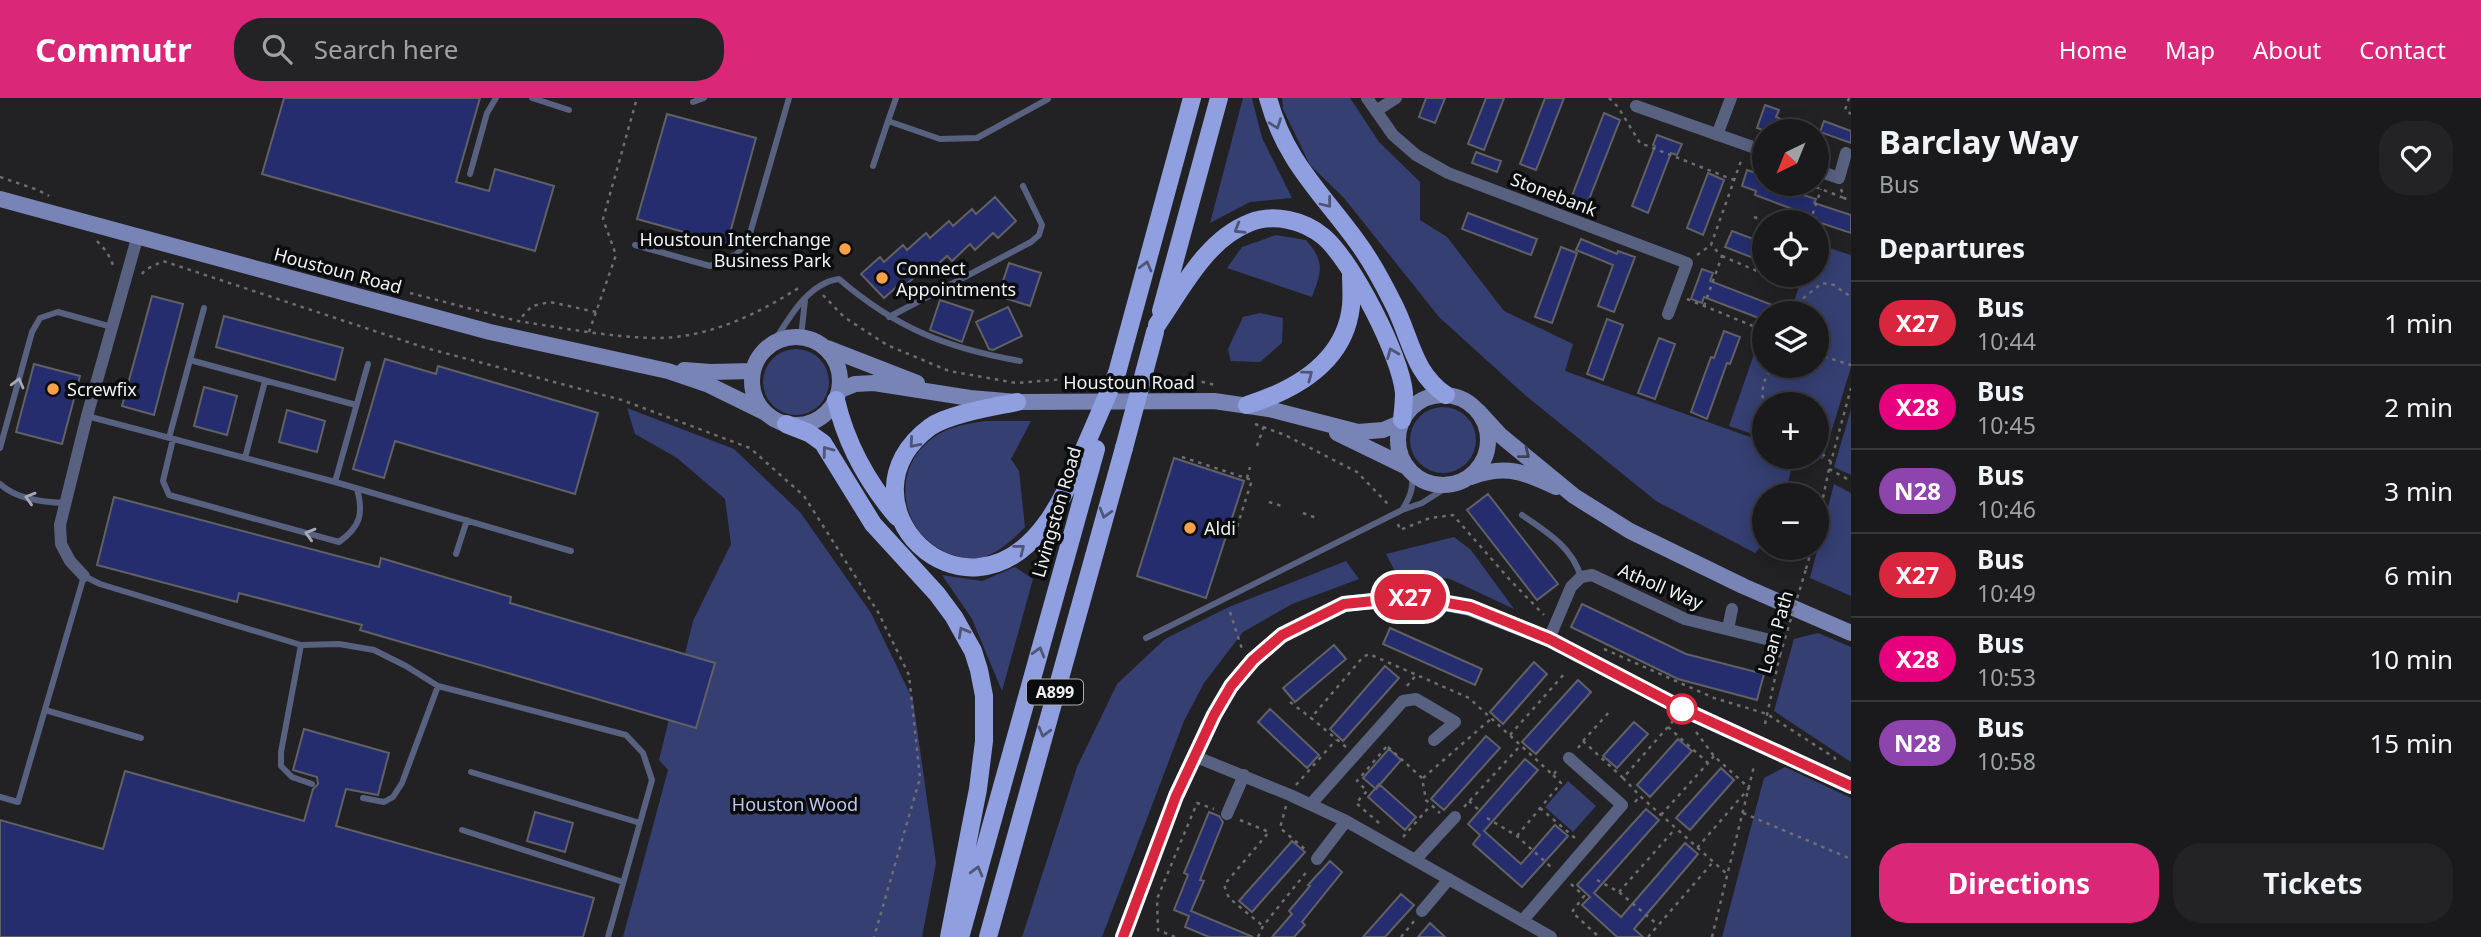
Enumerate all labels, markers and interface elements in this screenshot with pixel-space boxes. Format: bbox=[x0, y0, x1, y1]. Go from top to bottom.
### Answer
search box bbox=[234, 18, 724, 81]
text: Commutr bbox=[35, 27, 192, 72]
icon: search bbox=[258, 30, 296, 68]
text: Search here bbox=[314, 31, 458, 67]
text: Home bbox=[2059, 33, 2127, 66]
text: Map bbox=[2165, 33, 2215, 66]
text: About bbox=[2253, 33, 2321, 66]
text: Contact bbox=[2359, 33, 2446, 66]
one-way arrow bbox=[1268, 117, 1282, 129]
north arrow bbox=[1752, 119, 1829, 196]
map controls bbox=[1752, 119, 1829, 560]
text: Barclay Way bbox=[1879, 119, 2079, 164]
button: heart bbox=[2379, 121, 2453, 195]
street label: Stonebank bbox=[1507, 167, 1601, 222]
text: Bus bbox=[1879, 168, 1919, 200]
one-way arrow bbox=[1319, 195, 1331, 208]
button: locate bbox=[1752, 210, 1829, 287]
one-way arrow bbox=[1234, 221, 1247, 234]
place label: Houstoun Interchange Business Park bbox=[640, 227, 831, 272]
text: Departures bbox=[1879, 230, 2025, 266]
street label: Houstoun Road bbox=[271, 241, 405, 299]
marker: Houstoun Interchange Business Park bbox=[837, 241, 853, 257]
place label: Connect Appointments bbox=[896, 256, 1016, 301]
one-way arrow bbox=[1138, 260, 1152, 272]
marker: Connect Appointments bbox=[874, 270, 890, 286]
text: Bus bbox=[1977, 289, 2024, 325]
button: layers bbox=[1752, 301, 1829, 378]
text: 1 min bbox=[2384, 305, 2453, 341]
text: X27 bbox=[1896, 306, 1939, 339]
text: 10:44 bbox=[1977, 325, 2036, 357]
one-way arrow bbox=[1387, 348, 1401, 360]
street label: Houstoun Road bbox=[1063, 370, 1195, 394]
one-way arrow bbox=[1300, 371, 1313, 384]
text: Bus bbox=[1977, 373, 2024, 409]
one-way arrow bbox=[10, 377, 24, 389]
place label: Screwfix bbox=[67, 377, 137, 401]
marker: Screwfix bbox=[45, 381, 61, 397]
text: 2 min bbox=[2384, 389, 2453, 425]
text: X28 bbox=[1896, 390, 1939, 423]
button: + bbox=[1752, 392, 1829, 469]
text: 10:45 bbox=[1977, 409, 2036, 441]
one-way arrow bbox=[910, 435, 922, 448]
street label: Livingston Road bbox=[1026, 444, 1086, 580]
one-way arrow bbox=[1517, 445, 1530, 458]
one-way arrow bbox=[823, 446, 835, 458]
text: Bus bbox=[1977, 457, 2024, 493]
text: 3 min bbox=[2384, 473, 2453, 509]
text: N28 bbox=[1894, 474, 1941, 507]
button: − bbox=[1752, 483, 1829, 560]
one-way arrow bbox=[25, 492, 37, 506]
text: 10:46 bbox=[1977, 493, 2036, 525]
one-way arrow bbox=[1099, 507, 1114, 519]
place label: Aldi bbox=[1204, 516, 1236, 540]
marker: Aldi bbox=[1182, 520, 1198, 536]
one-way arrow bbox=[304, 528, 316, 542]
text: Bus bbox=[1977, 541, 2024, 577]
one-way arrow bbox=[1013, 544, 1025, 557]
street label: Atholl Way bbox=[1615, 557, 1708, 615]
text: 6 min bbox=[2384, 557, 2453, 593]
text: X27 bbox=[1896, 558, 1939, 591]
line badge: X27 bbox=[1370, 574, 1450, 620]
text: 10:49 bbox=[1977, 577, 2036, 609]
text: X27 bbox=[1388, 580, 1432, 613]
street label: Loan Path bbox=[1752, 588, 1798, 676]
text: Bus bbox=[1977, 625, 2024, 661]
one-way arrow bbox=[958, 627, 971, 640]
text: 10 min bbox=[2369, 641, 2453, 677]
text: X28 bbox=[1896, 642, 1939, 675]
one-way arrow bbox=[1030, 646, 1045, 658]
text: 10:53 bbox=[1977, 661, 2036, 693]
road number: A899 bbox=[1027, 680, 1083, 705]
unlabelled marker bbox=[1667, 694, 1697, 724]
text: Bus bbox=[1977, 709, 2024, 745]
text: 15 min bbox=[2369, 725, 2453, 761]
one-way arrow bbox=[1038, 726, 1052, 738]
text: N28 bbox=[1894, 726, 1941, 759]
text: 10:58 bbox=[1977, 745, 2036, 777]
park label: Houston Wood bbox=[732, 792, 858, 816]
button: Directions bbox=[1879, 843, 2159, 923]
button: Tickets bbox=[2173, 843, 2453, 923]
one-way arrow bbox=[969, 865, 983, 877]

